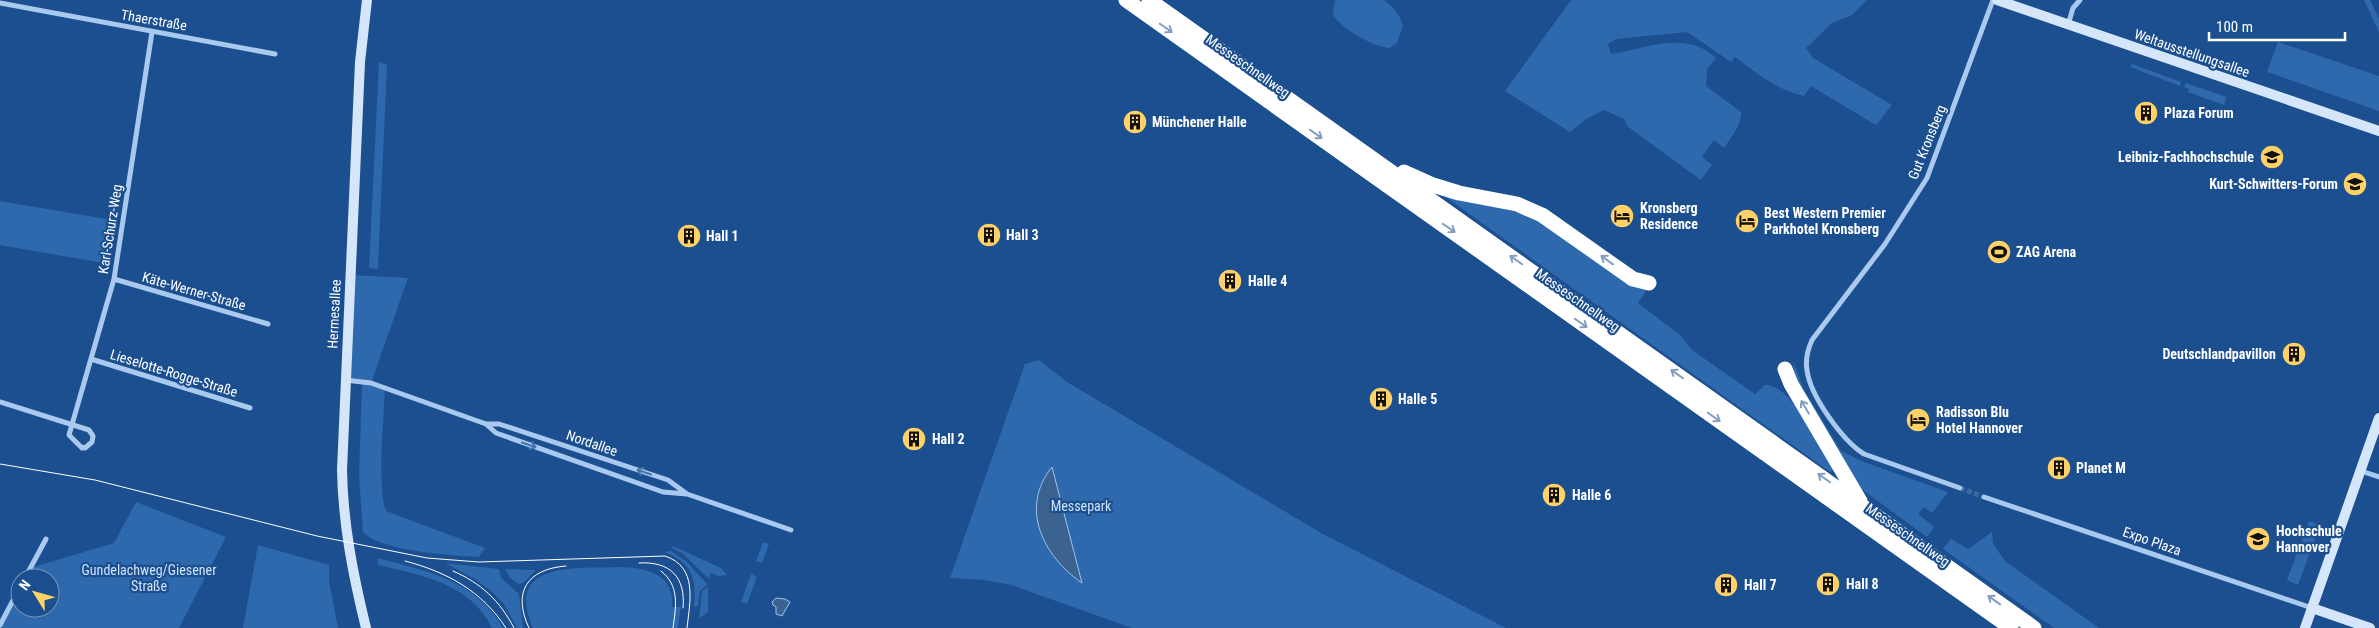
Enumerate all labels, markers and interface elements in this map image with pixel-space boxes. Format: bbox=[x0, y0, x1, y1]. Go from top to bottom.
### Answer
street label: Thaerstraße bbox=[120, 6, 189, 34]
scale bar bbox=[2209, 10, 2345, 42]
text: 100 m bbox=[2216, 18, 2253, 36]
one-way arrow bbox=[1159, 23, 1173, 33]
street label: Weltausstellungsallee bbox=[2132, 26, 2252, 80]
street label: Messeschnellweg bbox=[1203, 31, 1293, 101]
building icon: Plaza Forum bbox=[2133, 100, 2159, 126]
street label: Gut Kronsberg bbox=[1905, 102, 1949, 182]
place label: Plaza Forum bbox=[2164, 105, 2234, 121]
building icon: Münchener Halle bbox=[1122, 109, 1148, 135]
place label: Münchener Halle bbox=[1152, 114, 1247, 130]
one-way arrow bbox=[1309, 129, 1323, 139]
school or university icon: Leibniz-Fachhochschule bbox=[2259, 144, 2285, 170]
place label: Leibniz-Fachhochschule bbox=[2118, 149, 2254, 165]
school or university icon: Kurt-Schwitters-Forum bbox=[2342, 171, 2368, 197]
place label: Kurt-Schwitters-Forum bbox=[2209, 176, 2338, 192]
street label: Karl-Schurz-Weg bbox=[95, 183, 125, 275]
place label: Kronsberg Residence bbox=[1640, 200, 1698, 232]
hotel icon: Kronsberg Residence bbox=[1609, 203, 1635, 229]
place label: Best Western Premier Parkhotel Kronsberg bbox=[1764, 205, 1886, 237]
hotel icon: Best Western Premier Parkhotel Kronsberg bbox=[1734, 208, 1760, 234]
building icon: Hall 3 bbox=[976, 222, 1002, 248]
building icon: Hall 1 bbox=[676, 223, 702, 249]
one-way arrow bbox=[1442, 223, 1456, 233]
place label: Hall 3 bbox=[1006, 227, 1039, 243]
place label: Hall 1 bbox=[706, 228, 739, 244]
sports icon: ZAG Arena bbox=[1986, 239, 2012, 265]
place label: ZAG Arena bbox=[2016, 244, 2077, 260]
one-way arrow bbox=[1509, 255, 1523, 265]
one-way arrow bbox=[1600, 255, 1614, 265]
street label: Messeschnellweg bbox=[1533, 265, 1623, 335]
building icon: Halle 4 bbox=[1217, 268, 1243, 294]
street label: Käte-Werner-Straße bbox=[140, 269, 248, 314]
place label: Halle 4 bbox=[1248, 273, 1287, 289]
street label: Hermesallee bbox=[324, 279, 344, 349]
one-way arrow bbox=[1574, 318, 1588, 328]
building icon: Deutschlandpavillon bbox=[2281, 341, 2307, 367]
street label: Lieselotte-Rogge-Straße bbox=[108, 346, 240, 400]
place label: Deutschlandpavillon bbox=[2162, 346, 2276, 362]
one-way arrow bbox=[1670, 369, 1684, 379]
building icon: Halle 5 bbox=[1368, 386, 1394, 412]
place label: Halle 5 bbox=[1398, 391, 1437, 407]
one-way arrow bbox=[1799, 401, 1809, 415]
place label: Radisson Blu Hotel Hannover bbox=[1936, 404, 2023, 436]
hotel icon: Radisson Blu Hotel Hannover bbox=[1905, 407, 1931, 433]
one-way arrow bbox=[1707, 412, 1721, 422]
building icon: Hall 2 bbox=[901, 426, 927, 452]
street label: Nordallee bbox=[564, 427, 620, 459]
place label: Hall 2 bbox=[932, 431, 965, 447]
one-way arrow bbox=[521, 441, 536, 450]
building icon: Planet M bbox=[2046, 455, 2072, 481]
place label: Planet M bbox=[2076, 460, 2126, 476]
one-way arrow bbox=[636, 467, 652, 477]
one-way arrow bbox=[1817, 473, 1831, 483]
building icon: Halle 6 bbox=[1541, 482, 1567, 508]
place label: Halle 6 bbox=[1572, 487, 1611, 503]
park label: Messepark bbox=[1051, 498, 1112, 514]
street label: Messeschnellweg bbox=[1863, 500, 1953, 570]
place label: Hochschule Hannover bbox=[2276, 523, 2342, 555]
street label: Expo Plaza bbox=[2121, 524, 2183, 558]
school or university icon: Hochschule Hannover bbox=[2245, 526, 2271, 552]
park label: Gundelachweg/Giesener Straße bbox=[82, 562, 216, 594]
north arrow bbox=[10, 568, 60, 618]
building icon: Hall 8 bbox=[1815, 571, 1841, 597]
building icon: Hall 7 bbox=[1713, 572, 1739, 598]
place label: Hall 8 bbox=[1846, 576, 1879, 592]
text: N bbox=[16, 577, 34, 593]
place label: Hall 7 bbox=[1744, 577, 1777, 593]
one-way arrow bbox=[1987, 595, 2001, 605]

